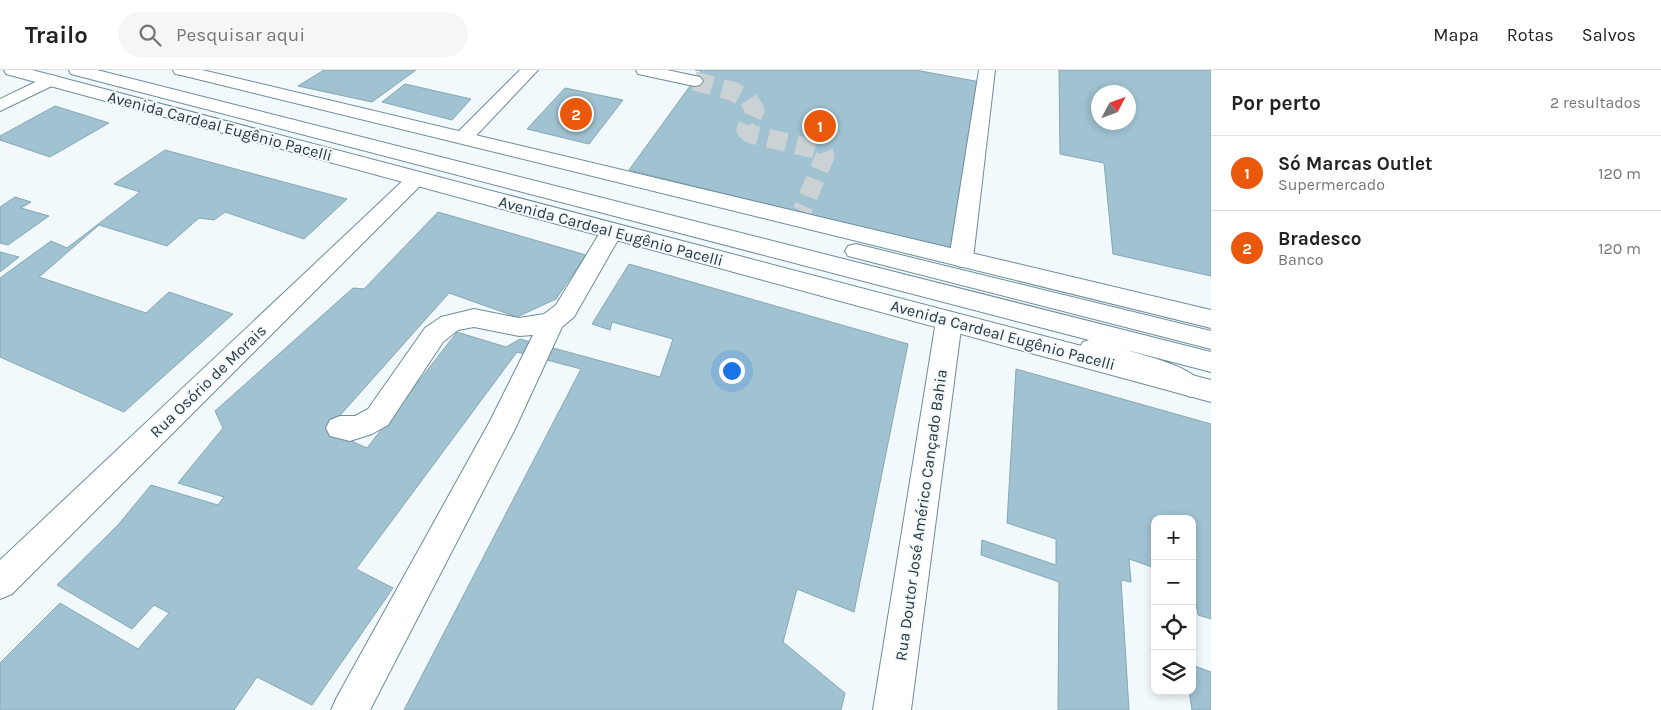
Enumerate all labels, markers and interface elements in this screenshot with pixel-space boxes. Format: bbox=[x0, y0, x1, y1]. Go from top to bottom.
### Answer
search box bbox=[118, 12, 468, 57]
text: Trailo bbox=[25, 21, 88, 49]
icon: search bbox=[136, 21, 164, 49]
text: Pesquisar aqui bbox=[176, 24, 305, 46]
text: Mapa bbox=[1433, 24, 1479, 46]
text: Rotas bbox=[1507, 24, 1554, 46]
text: Salvos bbox=[1582, 24, 1636, 46]
north arrow bbox=[1091, 85, 1136, 130]
street label: Avenida Cardeal Eugênio Pacelli bbox=[106, 87, 334, 165]
text: Por perto bbox=[1231, 91, 1321, 115]
text: 2 resultados bbox=[1550, 93, 1641, 112]
pin: 2 bbox=[560, 95, 592, 133]
pin: 1 bbox=[804, 107, 836, 145]
text: Só Marcas Outlet bbox=[1278, 153, 1433, 175]
text: 1 bbox=[1244, 164, 1250, 183]
text: 120 m bbox=[1598, 164, 1641, 183]
text: Supermercado bbox=[1278, 175, 1385, 194]
street label: Avenida Cardeal Eugênio Pacelli bbox=[497, 192, 725, 270]
text: Bradesco bbox=[1278, 228, 1361, 250]
text: 2 bbox=[1242, 239, 1252, 258]
text: 120 m bbox=[1598, 239, 1641, 258]
text: Banco bbox=[1278, 250, 1323, 269]
street label: Avenida Cardeal Eugênio Pacelli bbox=[889, 296, 1117, 374]
street label: Rua Osório de Morais bbox=[146, 321, 270, 441]
your location bbox=[719, 358, 745, 384]
street label: Rua Doutor José Américo Cançado Bahia bbox=[891, 368, 951, 662]
map controls bbox=[1151, 515, 1196, 695]
button: + bbox=[1151, 515, 1196, 560]
button: − bbox=[1151, 560, 1196, 605]
button: locate bbox=[1151, 605, 1196, 650]
button: layers bbox=[1151, 650, 1196, 695]

